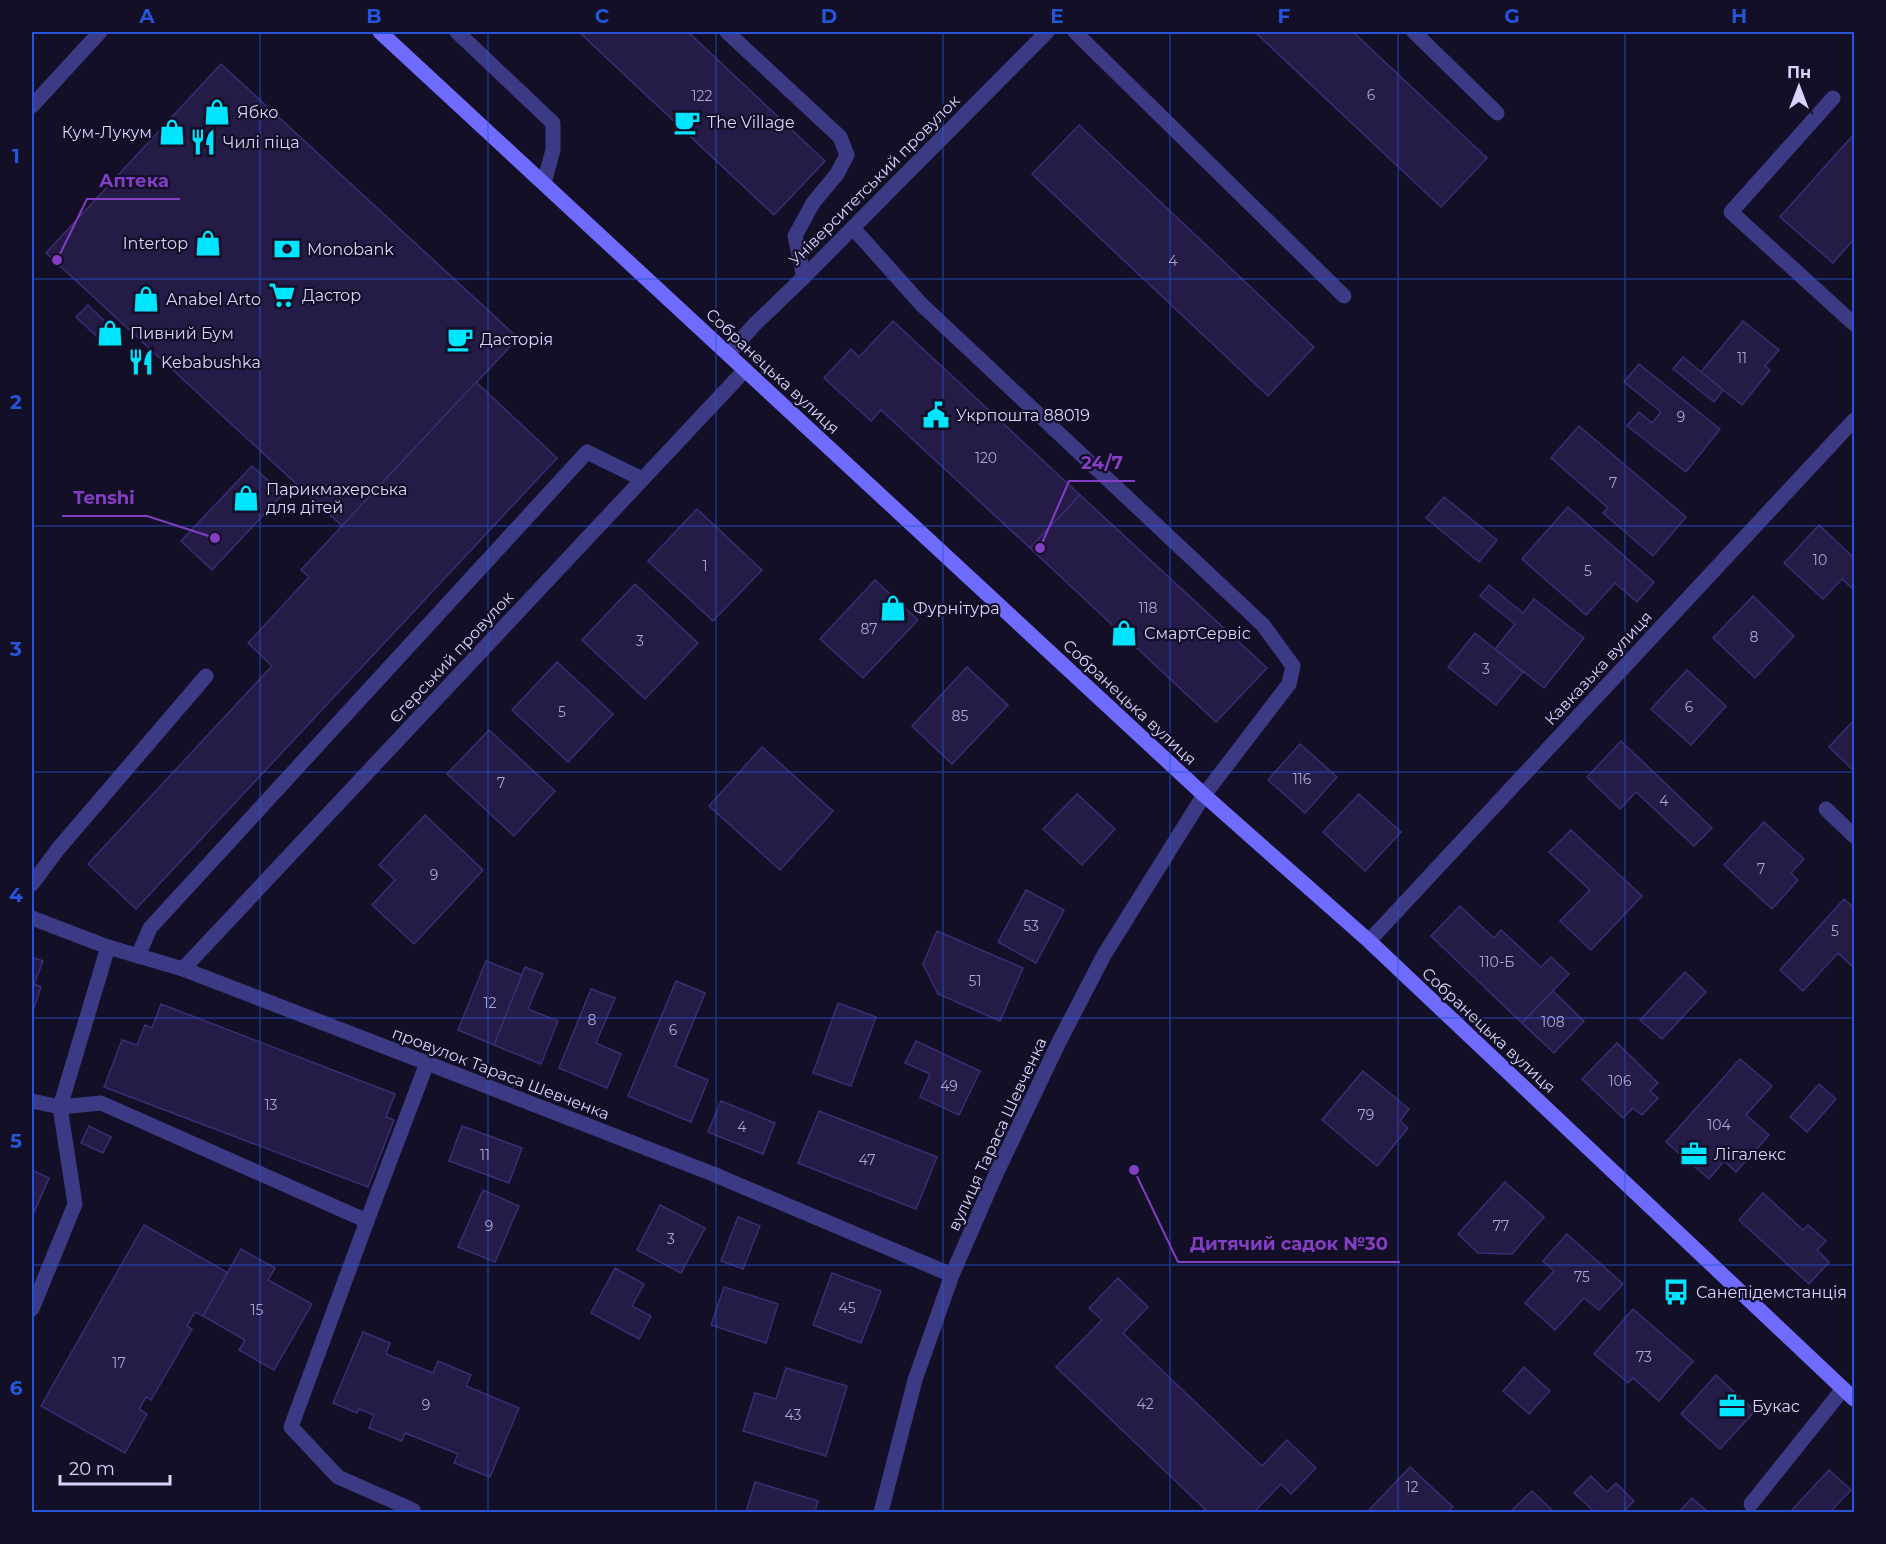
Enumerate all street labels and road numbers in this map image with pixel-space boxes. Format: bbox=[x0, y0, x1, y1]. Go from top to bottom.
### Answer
street label: Університетський провулок bbox=[785, 91, 964, 270]
street label: Собранецька вулиця bbox=[702, 305, 843, 438]
street label: Єгерський провулок bbox=[386, 587, 518, 727]
street label: Кавказька вулиця bbox=[1541, 607, 1656, 729]
street label: Собранецька вулиця bbox=[1059, 636, 1200, 769]
street label: Собранецька вулиця bbox=[1418, 964, 1559, 1097]
street label: провулок Тараса Шевченка bbox=[390, 1023, 612, 1124]
street label: вулиця Тараса Шевченка bbox=[944, 1035, 1051, 1234]

